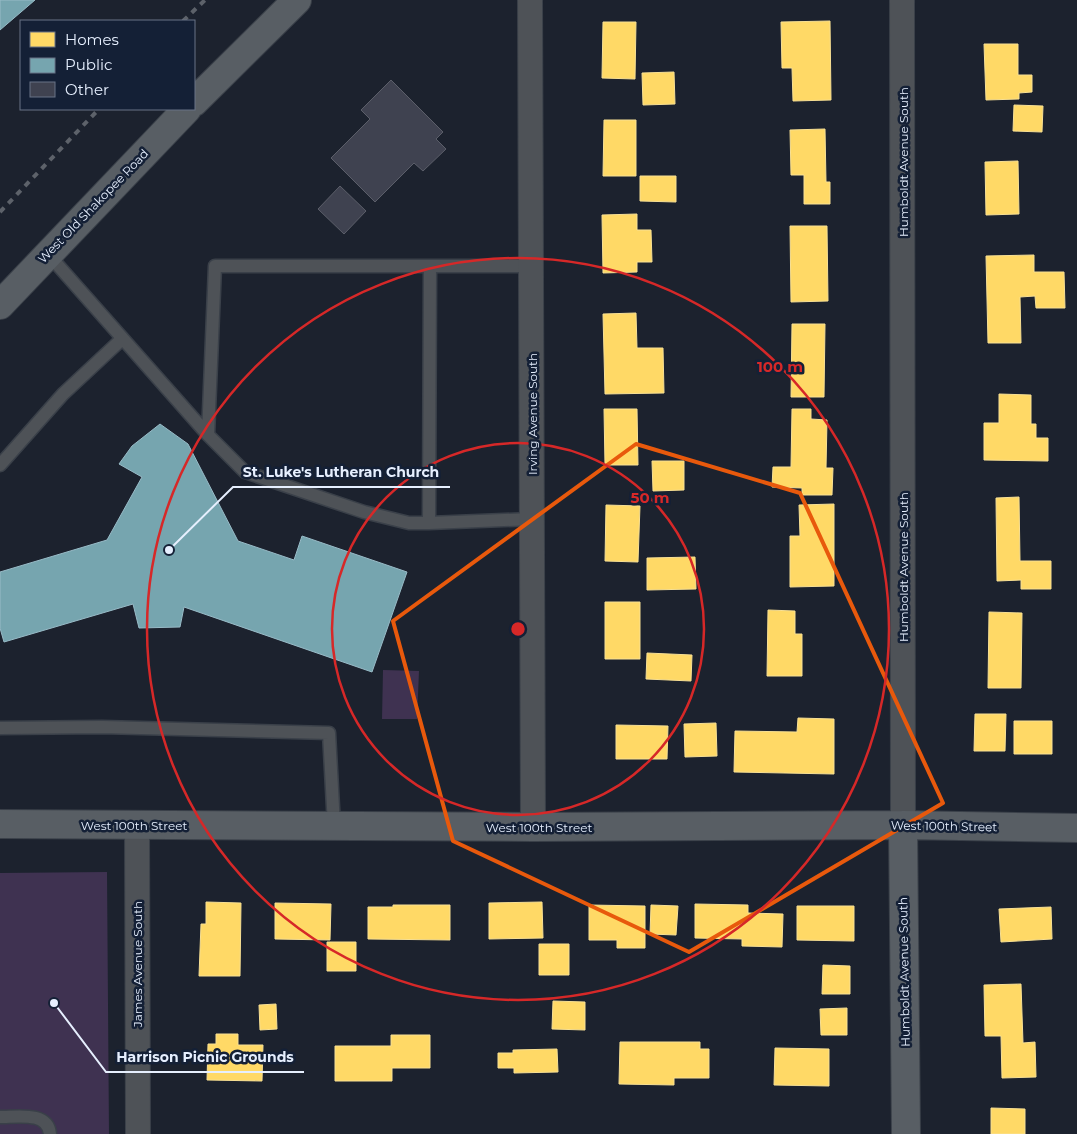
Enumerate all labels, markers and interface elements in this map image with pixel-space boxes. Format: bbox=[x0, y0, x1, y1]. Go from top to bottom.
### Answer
legend bbox=[20, 20, 195, 110]
text: Homes bbox=[65, 30, 119, 49]
text: Public bbox=[65, 55, 113, 74]
text: Other bbox=[65, 80, 109, 99]
street label: Humboldt Avenue South bbox=[896, 87, 911, 237]
street label: West Old Shakopee Road bbox=[35, 146, 151, 266]
street label: Irving Avenue South bbox=[525, 353, 540, 475]
text: 100 m bbox=[757, 357, 803, 376]
callout: St. Luke's Lutheran Church bbox=[233, 458, 450, 487]
text: St. Luke's Lutheran Church bbox=[243, 463, 439, 481]
text: 50 m bbox=[630, 488, 670, 507]
street label: Humboldt Avenue South bbox=[896, 492, 911, 642]
centre of rings bbox=[509, 620, 527, 638]
street label: West 100th Street bbox=[81, 818, 187, 833]
street label: West 100th Street bbox=[891, 818, 998, 834]
street label: West 100th Street bbox=[486, 820, 592, 835]
street label: Humboldt Avenue South bbox=[895, 897, 913, 1047]
street label: James Avenue South bbox=[130, 901, 145, 1028]
callout: Harrison Picnic Grounds bbox=[106, 1043, 304, 1072]
text: Harrison Picnic Grounds bbox=[116, 1048, 294, 1066]

